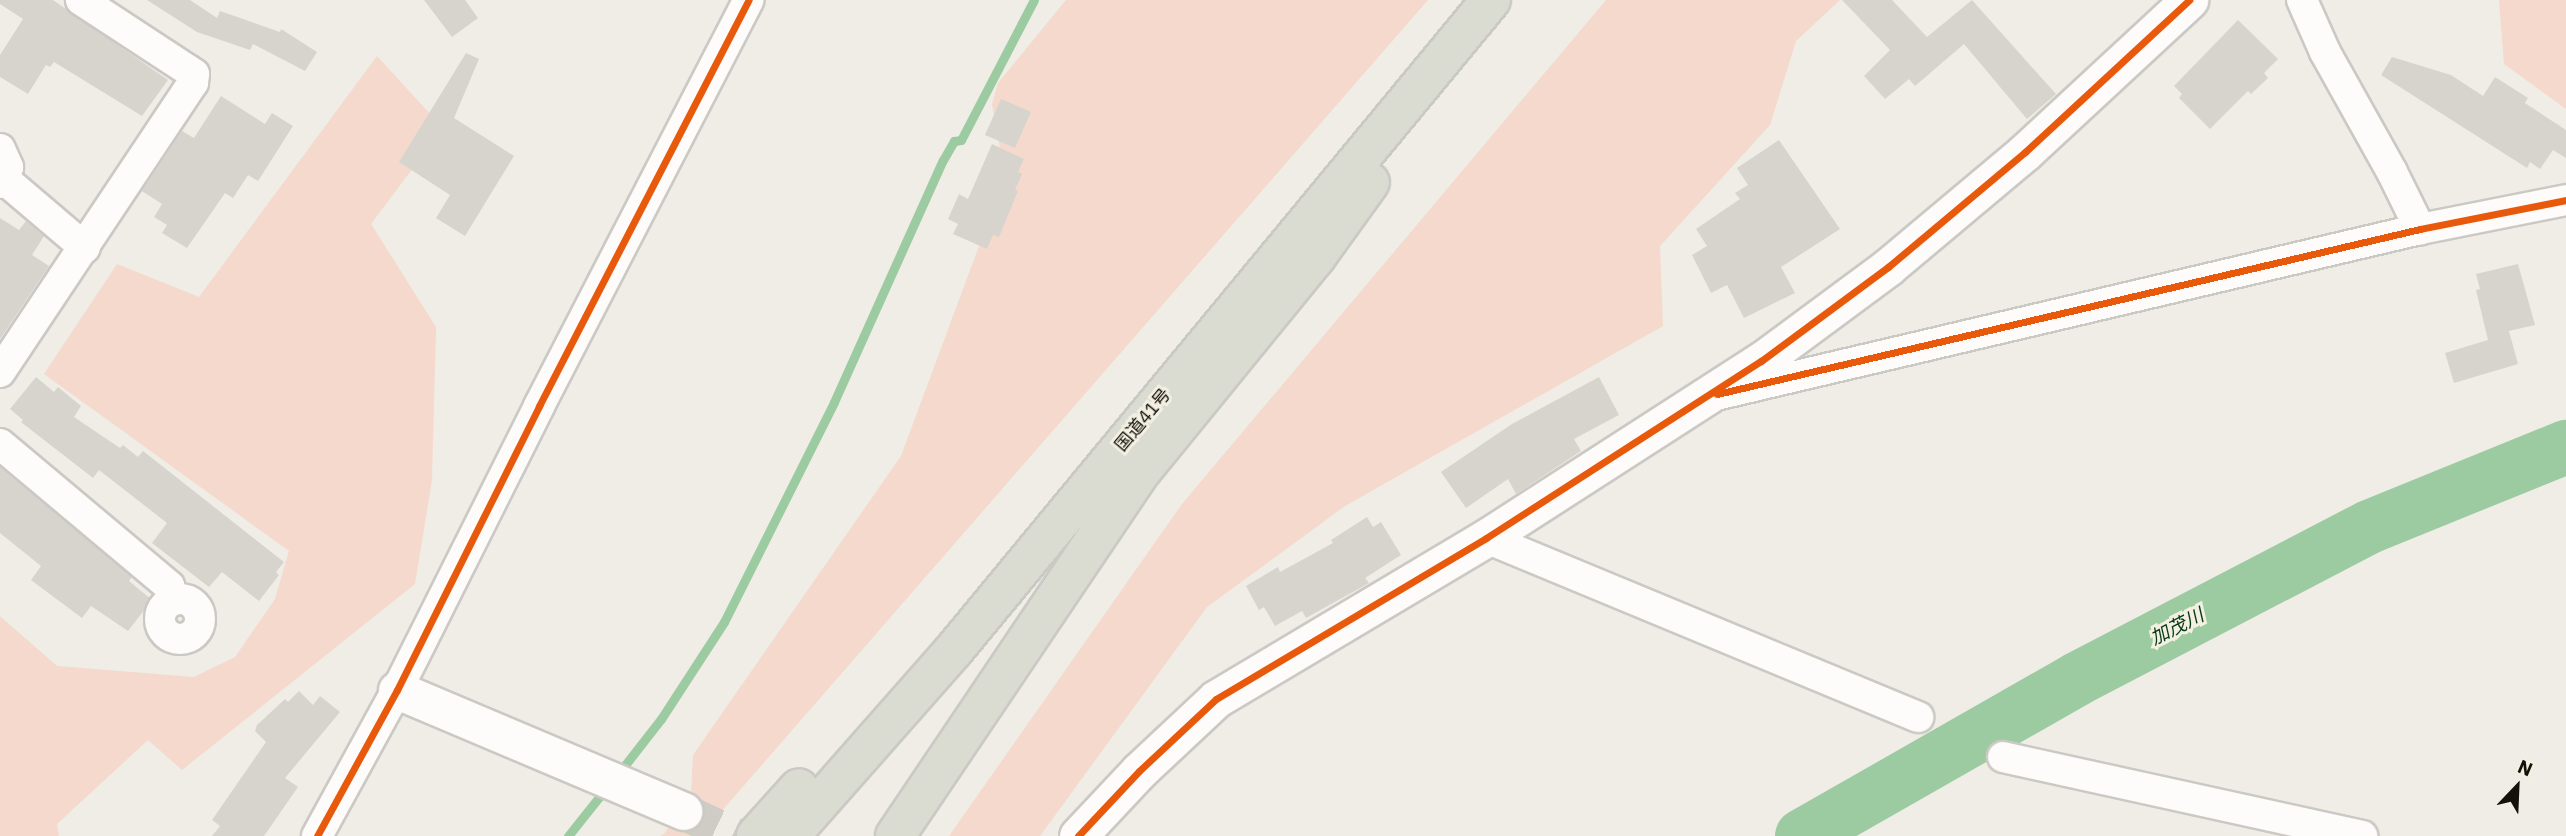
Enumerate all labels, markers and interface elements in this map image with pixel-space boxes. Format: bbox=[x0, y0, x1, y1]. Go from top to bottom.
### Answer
street label: 国道41号 bbox=[1110, 384, 1176, 456]
water label: 加茂川 bbox=[2146, 604, 2208, 650]
north arrow bbox=[2482, 752, 2552, 822]
text: N bbox=[2514, 754, 2536, 781]

